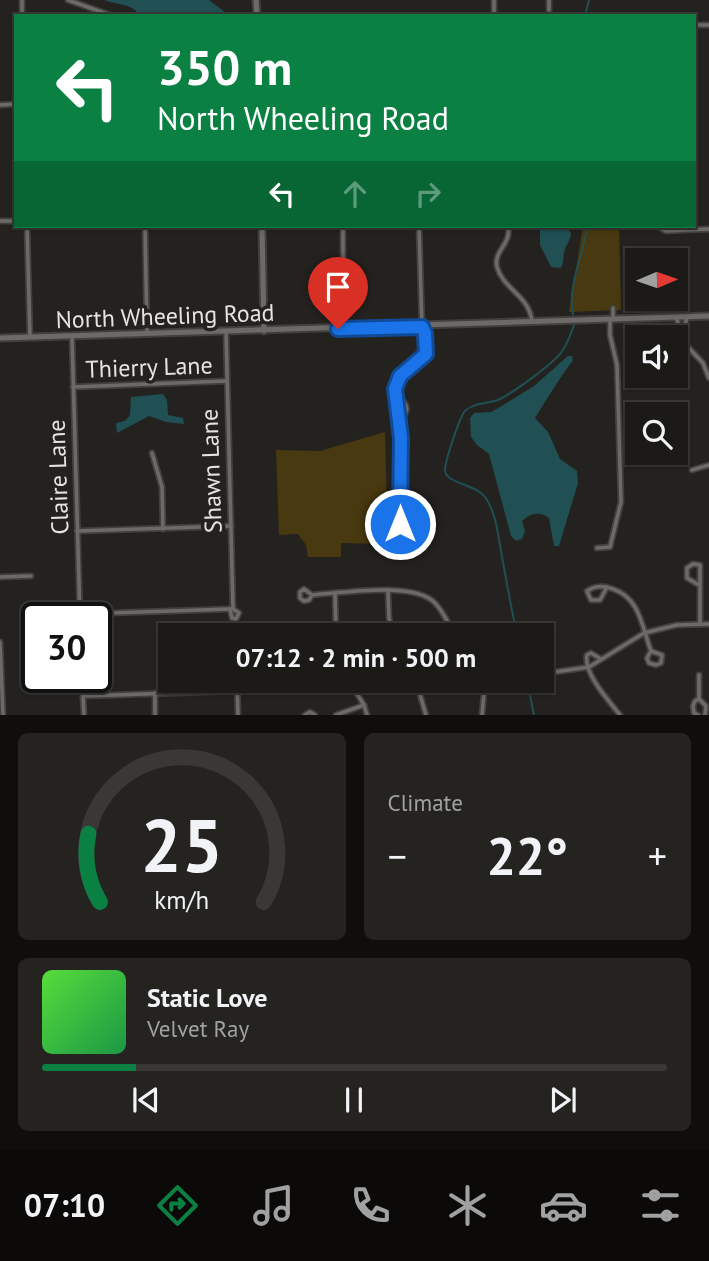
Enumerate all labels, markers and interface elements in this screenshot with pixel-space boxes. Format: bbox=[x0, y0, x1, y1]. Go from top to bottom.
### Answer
text: 350 m bbox=[157, 35, 292, 99]
icon: left bbox=[42, 42, 133, 133]
text: North Wheeling Road bbox=[157, 97, 449, 139]
icon: left bbox=[263, 175, 301, 213]
icon: ahead bbox=[336, 175, 374, 213]
icon: right bbox=[409, 175, 447, 213]
north arrow bbox=[625, 248, 688, 312]
map controls bbox=[625, 248, 688, 465]
pin bbox=[308, 257, 368, 329]
icon: arrive bbox=[319, 268, 357, 306]
street label: North Wheeling Road bbox=[55, 297, 275, 335]
button: sound bbox=[625, 325, 688, 388]
street label: Thierry Lane bbox=[85, 349, 213, 385]
button: search bbox=[625, 402, 688, 465]
street label: Shawn Lane bbox=[193, 408, 229, 534]
street label: Claire Lane bbox=[41, 419, 75, 535]
position arrow bbox=[363, 487, 437, 561]
speed limit sign: 30 bbox=[21, 602, 112, 693]
text: 07:12 · 2 min · 500 m bbox=[236, 641, 476, 674]
text: Climate bbox=[388, 788, 463, 817]
text: 25 bbox=[140, 799, 223, 893]
text: 22° bbox=[486, 822, 568, 889]
text: − bbox=[388, 831, 407, 880]
text: + bbox=[648, 831, 667, 880]
text: km/h bbox=[154, 884, 209, 916]
text: Static Love bbox=[147, 981, 268, 1014]
text: Velvet Ray bbox=[147, 1014, 249, 1043]
icon: previous bbox=[127, 1081, 165, 1119]
icon: pause bbox=[335, 1081, 373, 1119]
icon: next bbox=[544, 1081, 582, 1119]
icon: directions bbox=[153, 1181, 202, 1230]
icon: music bbox=[249, 1181, 298, 1230]
icon: phone bbox=[346, 1181, 395, 1230]
icon: climate bbox=[443, 1181, 492, 1230]
icon: car bbox=[539, 1181, 588, 1230]
icon: filters bbox=[636, 1181, 685, 1230]
text: 07:10 bbox=[24, 1184, 105, 1226]

